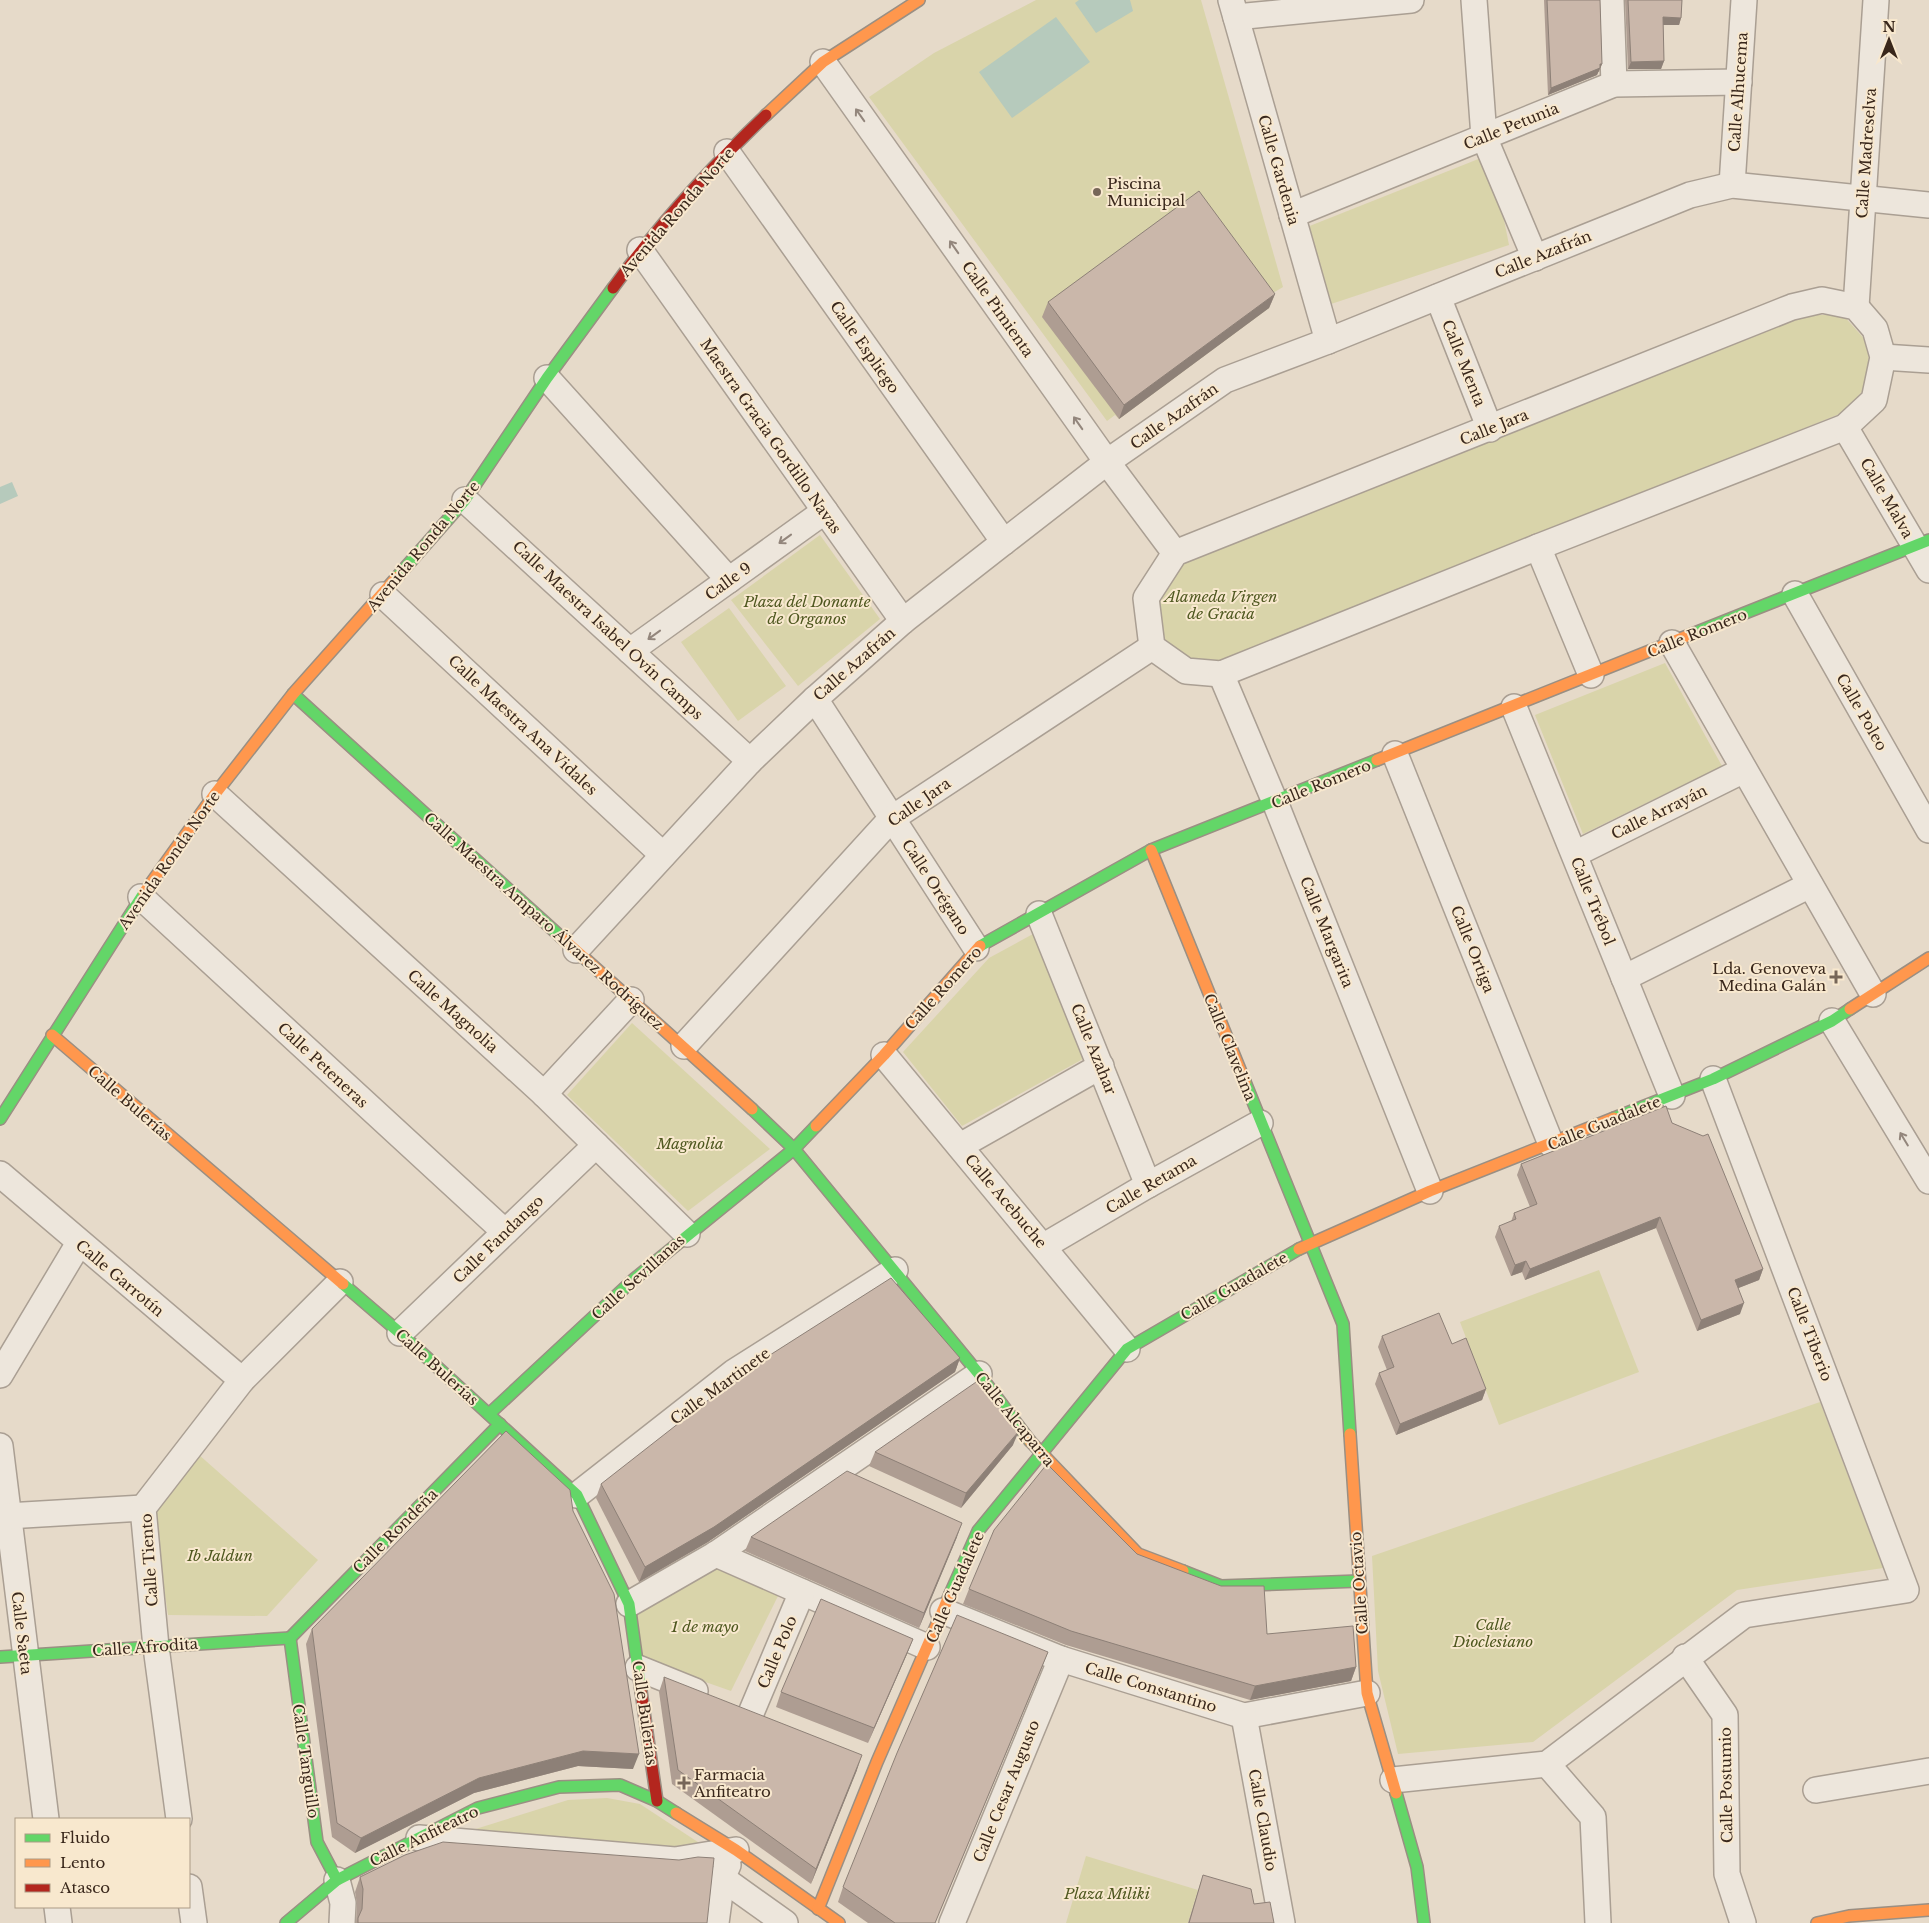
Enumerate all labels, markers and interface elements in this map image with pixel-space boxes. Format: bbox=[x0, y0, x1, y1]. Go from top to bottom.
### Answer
north arrow bbox=[1864, 15, 1914, 65]
text: N bbox=[1882, 18, 1896, 36]
street label: Calle Alhucema bbox=[1724, 31, 1752, 153]
street label: Calle Madreselva bbox=[1852, 86, 1880, 219]
street label: Calle Petunia bbox=[1461, 98, 1562, 154]
one-way arrow bbox=[855, 108, 865, 122]
street label: Calle Gardenia bbox=[1254, 113, 1304, 228]
street label: Avenida Ronda Norte bbox=[615, 144, 738, 281]
place label: Piscina Municipal bbox=[1107, 174, 1185, 210]
marker: Piscina Municipal bbox=[1091, 186, 1103, 198]
street label: Calle Azafrán bbox=[1492, 226, 1594, 282]
one-way arrow bbox=[949, 240, 959, 254]
street label: Calle Pimienta bbox=[958, 257, 1038, 361]
street label: Calle Espliego bbox=[826, 297, 904, 397]
street label: Calle Menta bbox=[1438, 317, 1490, 410]
street label: Maestra Gracia Gordillo Navas bbox=[696, 335, 846, 537]
street label: Calle Azafrán bbox=[1127, 379, 1221, 453]
street label: Calle Jara bbox=[1457, 404, 1532, 449]
one-way arrow bbox=[1073, 416, 1083, 430]
street label: Calle Malva bbox=[1856, 454, 1918, 542]
street label: Avenida Ronda Norte bbox=[362, 477, 483, 616]
one-way arrow bbox=[779, 534, 792, 545]
street label: Calle Maestra Isabel Ovín Camps bbox=[509, 537, 707, 724]
street label: Calle 9 bbox=[701, 558, 755, 604]
park label: Alameda Virgen de Gracia bbox=[1163, 587, 1277, 623]
park label: Plaza del Donante de Órganos bbox=[742, 592, 871, 628]
street label: Calle Romero bbox=[1644, 604, 1750, 662]
street label: Calle Azafrán bbox=[809, 623, 899, 705]
one-way arrow bbox=[647, 629, 661, 640]
street label: Calle Maestra Ana Vidales bbox=[445, 651, 602, 799]
street label: Calle Poleo bbox=[1832, 670, 1892, 754]
street label: Calle Romero bbox=[1268, 755, 1374, 813]
street label: Calle Jara bbox=[884, 773, 955, 830]
street label: Calle Arrayán bbox=[1608, 781, 1710, 843]
street label: Avenida Ronda Norte bbox=[113, 787, 224, 934]
street label: Calle Maestra Amparo Álvarez Rodríguez bbox=[420, 808, 668, 1034]
street label: Calle Orégano bbox=[898, 836, 974, 939]
street label: Calle Trébol bbox=[1567, 854, 1619, 948]
street label: Calle Margarita bbox=[1296, 874, 1358, 991]
street label: Calle Ortiga bbox=[1447, 903, 1499, 996]
street label: Calle Romero bbox=[900, 942, 986, 1034]
place label: Lda. Genoveva Medina Galán bbox=[1712, 959, 1827, 995]
street label: Calle Magnolia bbox=[404, 965, 503, 1057]
marker: Lda. Genoveva Medina Galán bbox=[1830, 971, 1842, 983]
street label: Calle Clavelina bbox=[1200, 991, 1260, 1104]
street label: Calle Azahar bbox=[1067, 1001, 1121, 1098]
street label: Calle Peteneras bbox=[274, 1018, 372, 1112]
street label: Calle Bulerías bbox=[84, 1061, 176, 1145]
street label: Calle Guadalete bbox=[1545, 1092, 1663, 1154]
one-way arrow bbox=[1898, 1133, 1908, 1147]
park label: Magnolia bbox=[655, 1134, 724, 1153]
street label: Calle Acebuche bbox=[961, 1150, 1051, 1252]
street label: Calle Retama bbox=[1102, 1150, 1200, 1218]
street label: Calle Fandango bbox=[449, 1191, 547, 1287]
street label: Calle Sevillanas bbox=[587, 1230, 689, 1324]
street label: Calle Garrotín bbox=[72, 1236, 168, 1320]
street label: Calle Guadalete bbox=[1177, 1248, 1291, 1324]
street label: Calle Tiberio bbox=[1783, 1284, 1837, 1384]
street label: Calle Bulerías bbox=[392, 1325, 483, 1409]
street label: Calle Martinete bbox=[666, 1343, 774, 1429]
street label: Calle Alcaparra bbox=[971, 1368, 1059, 1471]
street label: Calle Rondeña bbox=[349, 1484, 442, 1577]
street label: Calle Tiento bbox=[136, 1512, 162, 1607]
street label: Calle Guadalete bbox=[922, 1528, 988, 1646]
street label: Calle Octavio bbox=[1346, 1531, 1372, 1635]
park label: Ib Jaldun bbox=[186, 1546, 253, 1565]
street label: Calle Saeta bbox=[7, 1590, 37, 1676]
street label: Calle Polo bbox=[753, 1613, 801, 1691]
park label: Calle Dioclesiano bbox=[1452, 1615, 1533, 1651]
park label: 1 de mayo bbox=[670, 1617, 739, 1636]
street label: Calle Afrodita bbox=[91, 1634, 199, 1660]
street label: Calle Constantino bbox=[1083, 1658, 1220, 1716]
street label: Calle Bulerías bbox=[628, 1660, 662, 1767]
street label: Calle Tanguillo bbox=[289, 1703, 323, 1820]
street label: Calle Cesar Augusto bbox=[969, 1717, 1043, 1865]
street label: Calle Postumio bbox=[1715, 1727, 1737, 1843]
place label: Farmacia Anfiteatro bbox=[693, 1765, 771, 1801]
street label: Calle Claudio bbox=[1245, 1767, 1281, 1873]
marker: Farmacia Anfiteatro bbox=[678, 1777, 690, 1789]
street label: Calle Anfiteatro bbox=[366, 1801, 482, 1871]
legend bbox=[15, 1818, 190, 1908]
text: Fluido bbox=[60, 1828, 110, 1847]
text: Lento bbox=[60, 1853, 106, 1872]
text: Atasco bbox=[59, 1878, 110, 1897]
park label: Plaza Miliki bbox=[1063, 1884, 1151, 1903]

